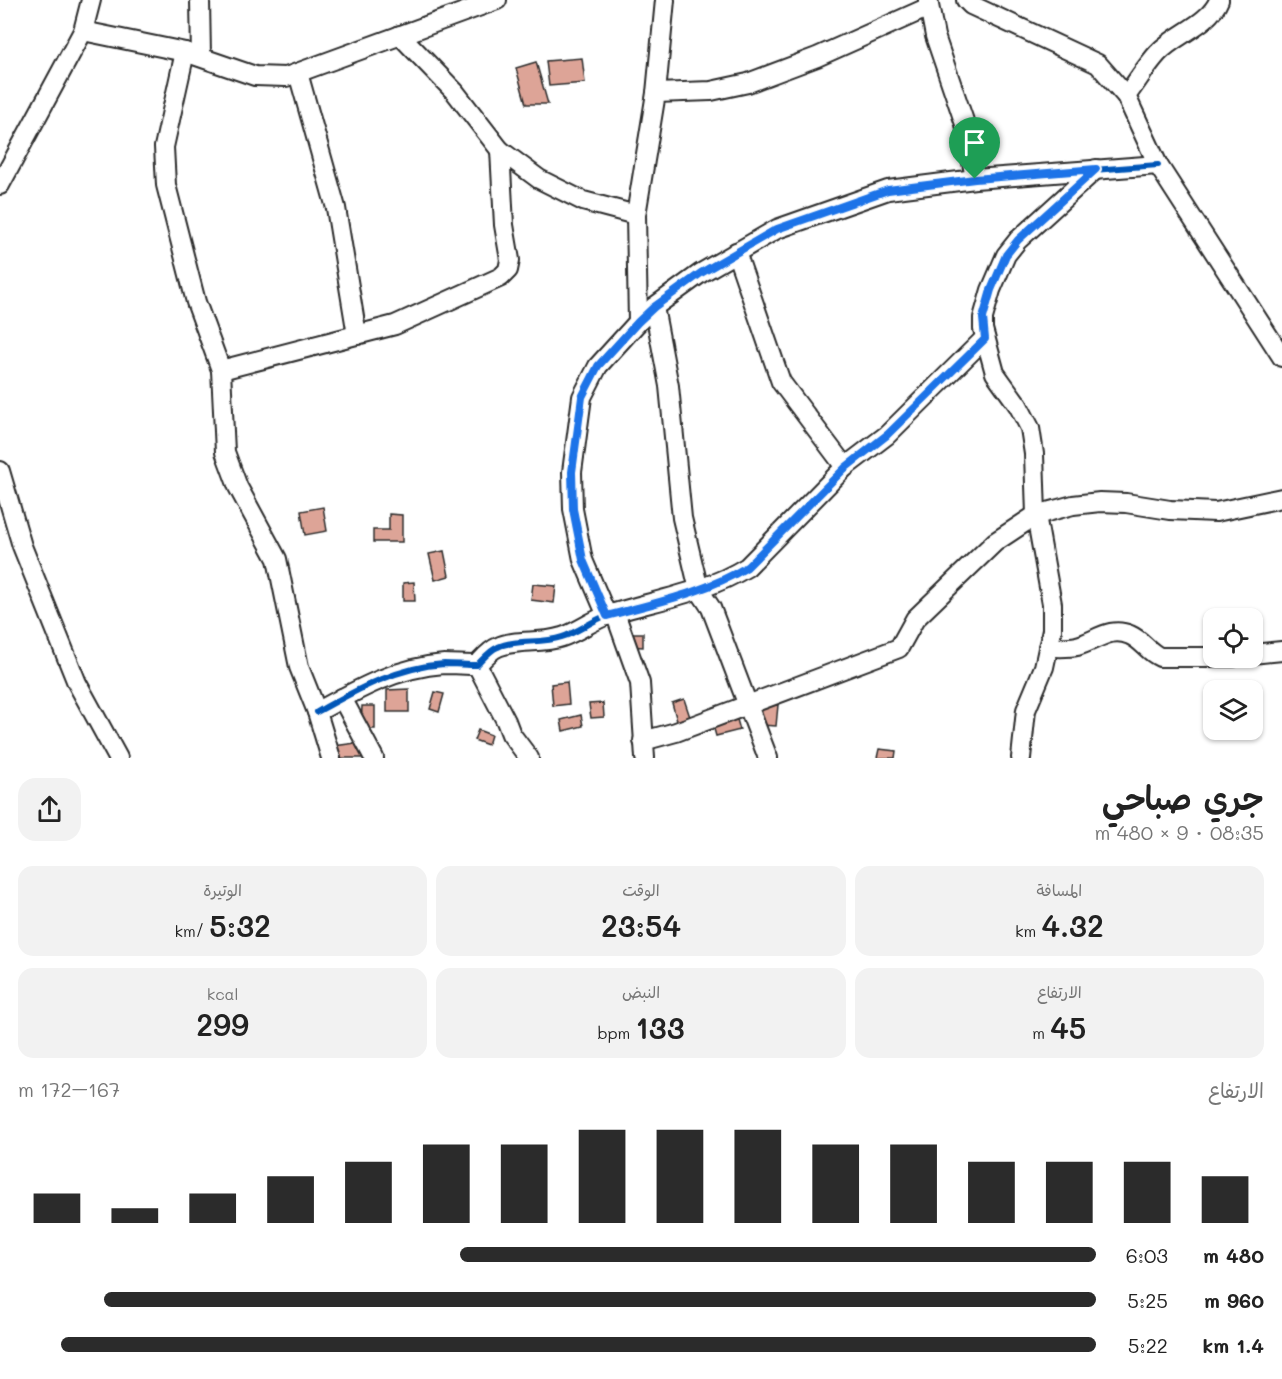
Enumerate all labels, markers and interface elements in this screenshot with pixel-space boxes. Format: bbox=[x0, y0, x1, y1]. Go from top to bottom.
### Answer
pin bbox=[949, 117, 1000, 179]
icon: arrive bbox=[958, 126, 991, 159]
map controls bbox=[1203, 608, 1263, 740]
button: locate bbox=[1203, 608, 1263, 668]
button: layers bbox=[1203, 680, 1263, 740]
text: جري صباحي bbox=[1102, 775, 1264, 818]
button: share bbox=[18, 778, 81, 841]
text: 08:35 · 9 × 480 m bbox=[1094, 819, 1264, 845]
text: الوتيرة bbox=[203, 879, 242, 900]
text: الوقت bbox=[622, 879, 660, 900]
text: المسافة bbox=[1037, 879, 1082, 900]
text: 5:32 bbox=[209, 905, 271, 945]
text: 23:54 bbox=[601, 905, 681, 945]
text: 4.32 bbox=[1041, 905, 1104, 945]
text: /km bbox=[175, 920, 209, 941]
text: km bbox=[1015, 920, 1041, 941]
text: النبض bbox=[622, 981, 660, 1002]
text: الارتفاع bbox=[1037, 981, 1082, 1002]
text: kcal bbox=[207, 983, 239, 1004]
text: 299 bbox=[196, 1004, 249, 1044]
text: 133 bbox=[635, 1007, 685, 1047]
text: 45 bbox=[1050, 1007, 1086, 1047]
text: bpm bbox=[598, 1022, 635, 1043]
text: m bbox=[1032, 1022, 1050, 1043]
text: 167–172 m bbox=[18, 1076, 120, 1102]
text: الارتفاع bbox=[1208, 1077, 1264, 1103]
text: 6:03 bbox=[1126, 1242, 1168, 1268]
text: 480 m bbox=[1203, 1242, 1264, 1268]
text: 5:25 bbox=[1127, 1287, 1168, 1313]
text: 960 m bbox=[1204, 1287, 1264, 1313]
text: 5:22 bbox=[1128, 1332, 1168, 1358]
text: 1.4 km bbox=[1202, 1332, 1264, 1358]

